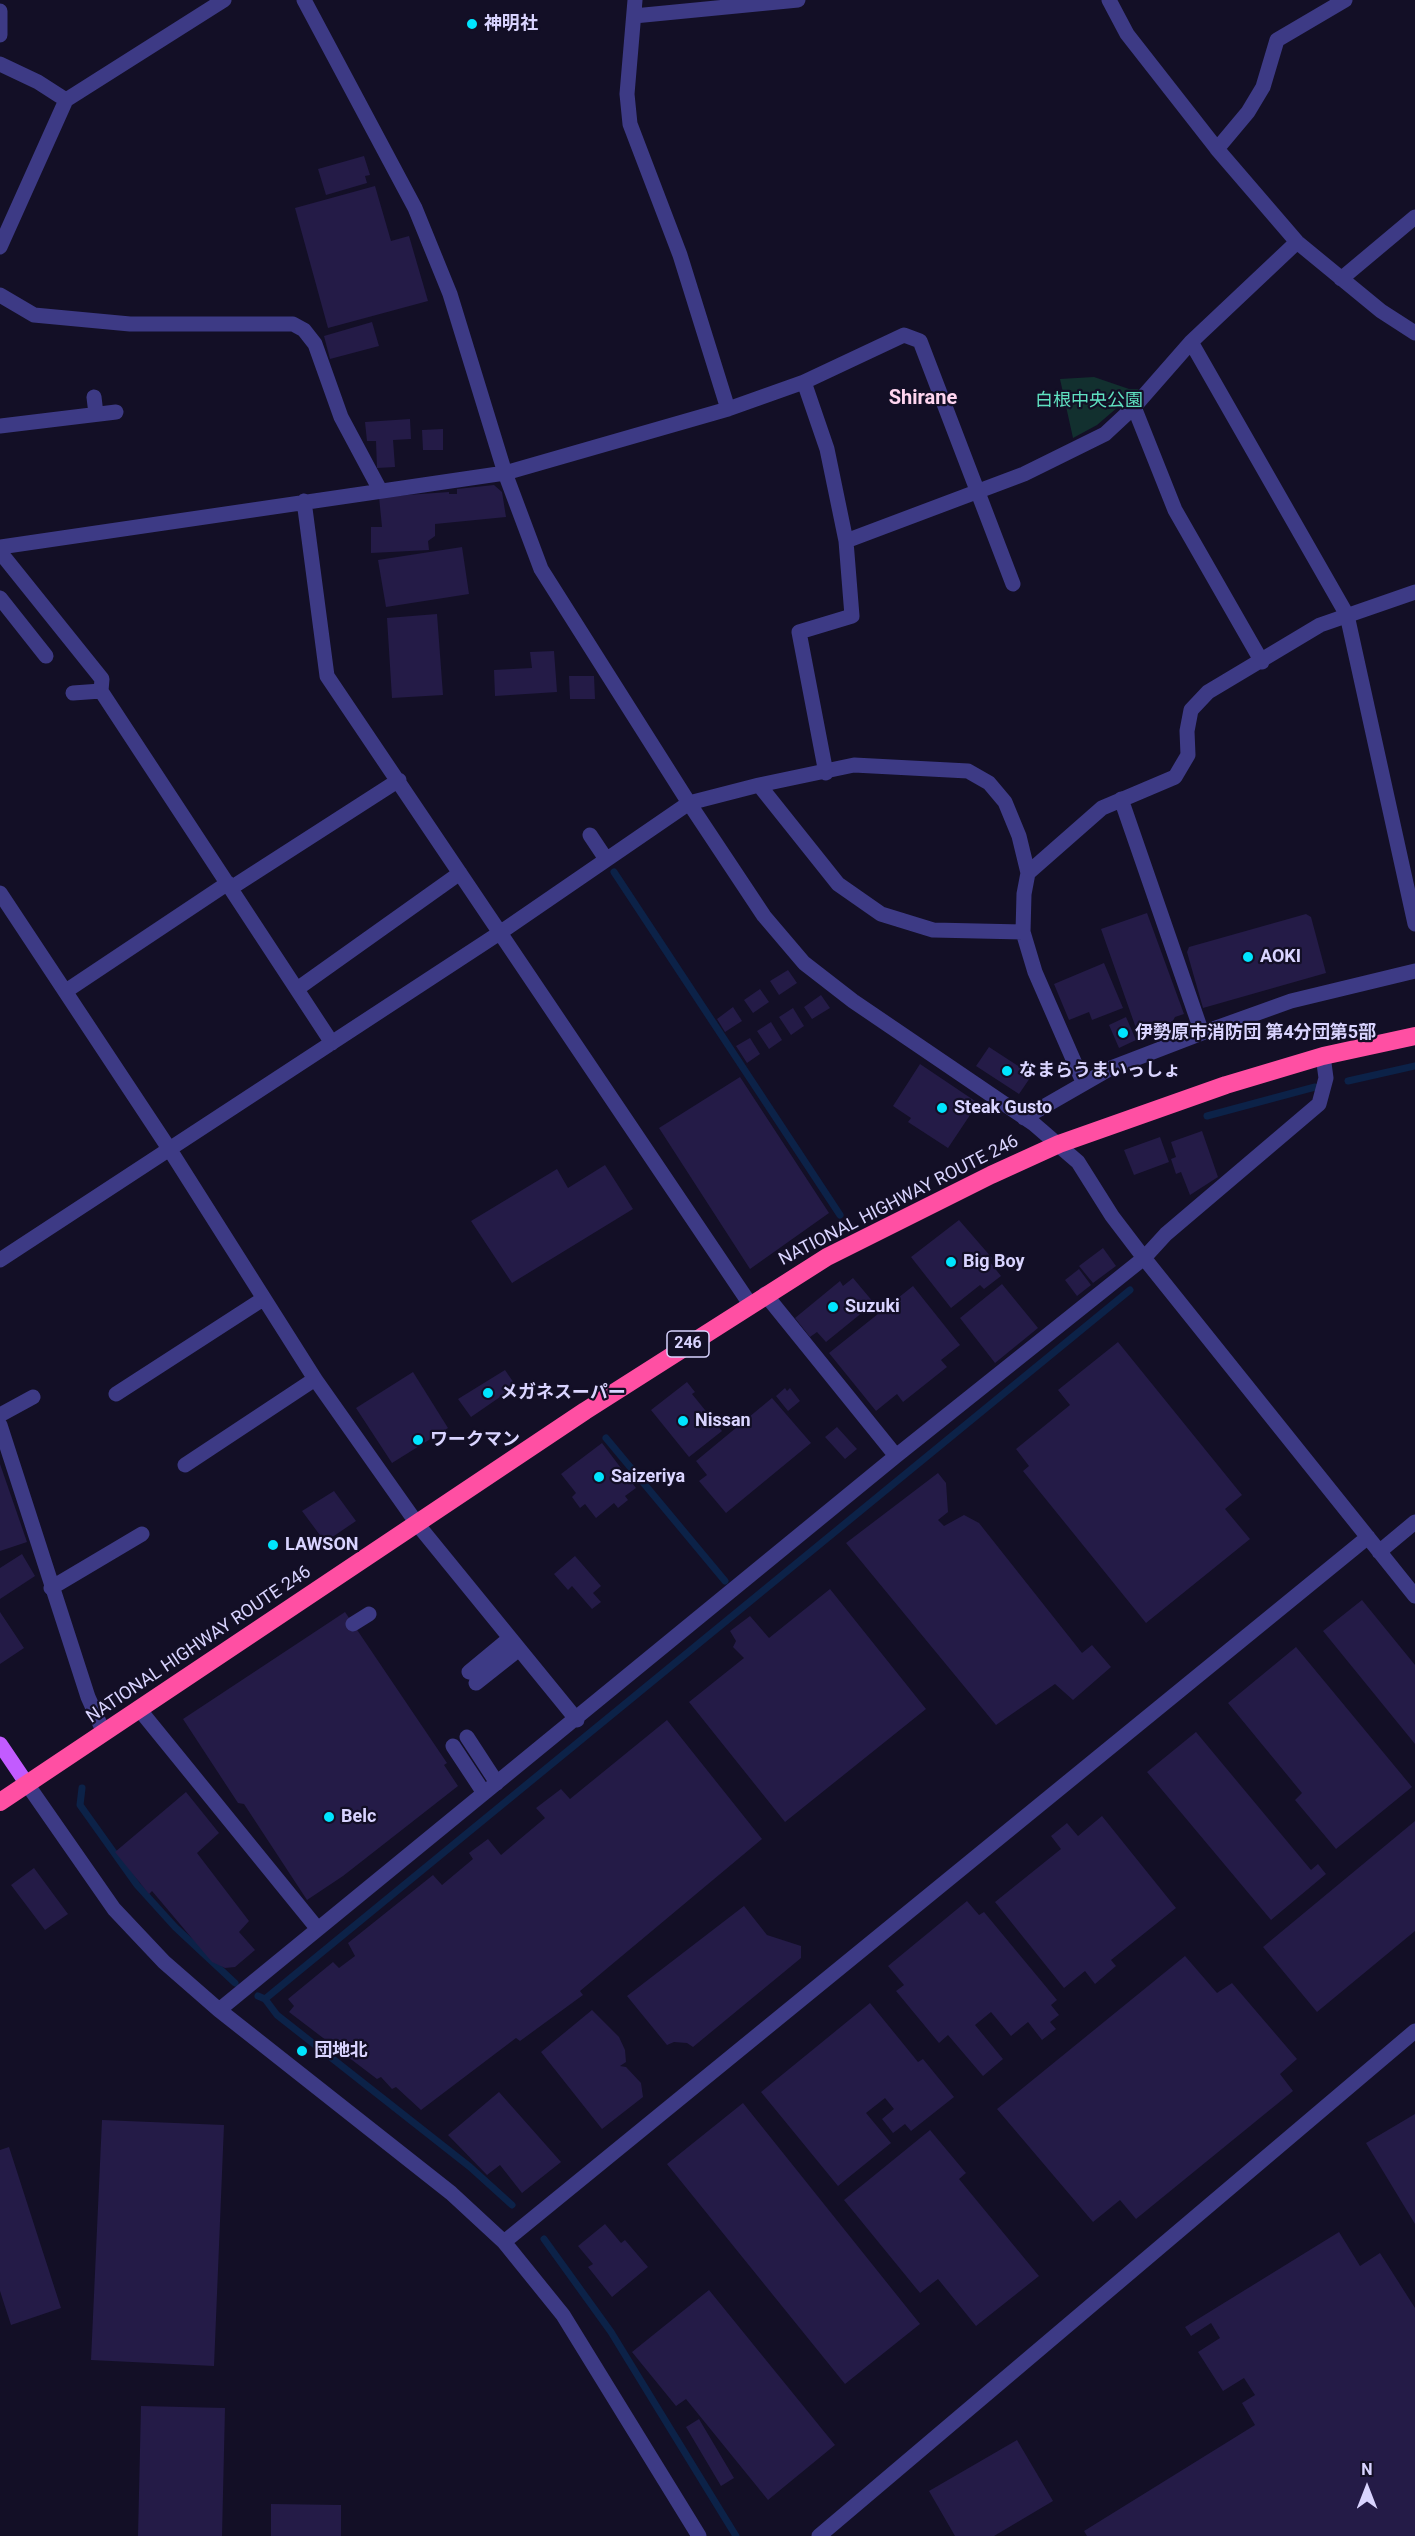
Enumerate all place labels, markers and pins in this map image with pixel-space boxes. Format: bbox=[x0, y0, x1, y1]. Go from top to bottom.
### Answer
place label: 神明社 bbox=[484, 13, 538, 35]
marker: 神明社 bbox=[465, 17, 479, 31]
place label: AOKI bbox=[1260, 946, 1301, 968]
marker: AOKI bbox=[1241, 950, 1255, 964]
place label: 伊勢原市消防団 第4分団第5部 bbox=[1135, 1022, 1376, 1044]
marker: 伊勢原市消防団 第4分団第5部 bbox=[1116, 1026, 1130, 1040]
place label: なまらうまいっしょ bbox=[1019, 1060, 1181, 1082]
marker: なまらうまいっしょ bbox=[1000, 1064, 1014, 1078]
place label: Steak Gusto bbox=[954, 1097, 1052, 1119]
marker: Steak Gusto bbox=[935, 1101, 949, 1115]
place label: Big Boy bbox=[963, 1251, 1025, 1273]
marker: Big Boy bbox=[944, 1255, 958, 1269]
place label: Suzuki bbox=[845, 1296, 900, 1318]
marker: Suzuki bbox=[826, 1300, 840, 1314]
place label: メガネスーパー bbox=[500, 1382, 626, 1404]
marker: メガネスーパー bbox=[481, 1386, 495, 1400]
place label: Nissan bbox=[695, 1410, 751, 1432]
marker: Nissan bbox=[676, 1414, 690, 1428]
place label: ワークマン bbox=[430, 1429, 520, 1451]
marker: ワークマン bbox=[411, 1433, 425, 1447]
place label: Saizeriya bbox=[611, 1466, 685, 1488]
marker: Saizeriya bbox=[592, 1470, 606, 1484]
place label: LAWSON bbox=[285, 1534, 359, 1556]
marker: LAWSON bbox=[266, 1538, 280, 1552]
place label: Belc bbox=[341, 1806, 376, 1828]
marker: Belc bbox=[322, 1810, 336, 1824]
place label: 団地北 bbox=[314, 2040, 368, 2062]
marker: 団地北 bbox=[295, 2044, 309, 2058]

